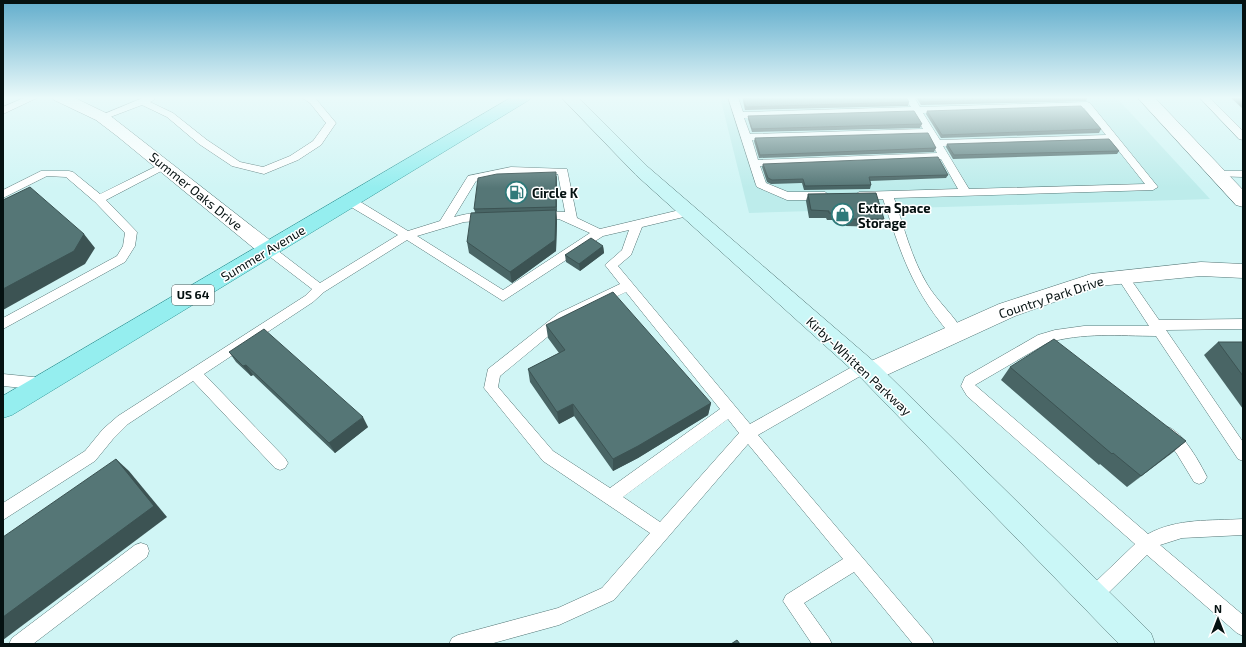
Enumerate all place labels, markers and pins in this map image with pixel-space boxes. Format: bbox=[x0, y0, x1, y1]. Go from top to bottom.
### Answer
fuel station icon: Circle K bbox=[504, 180, 530, 206]
place label: Circle K bbox=[532, 185, 579, 201]
place label: Extra Space Storage bbox=[858, 200, 931, 231]
shop icon: Extra Space Storage bbox=[830, 202, 856, 228]

